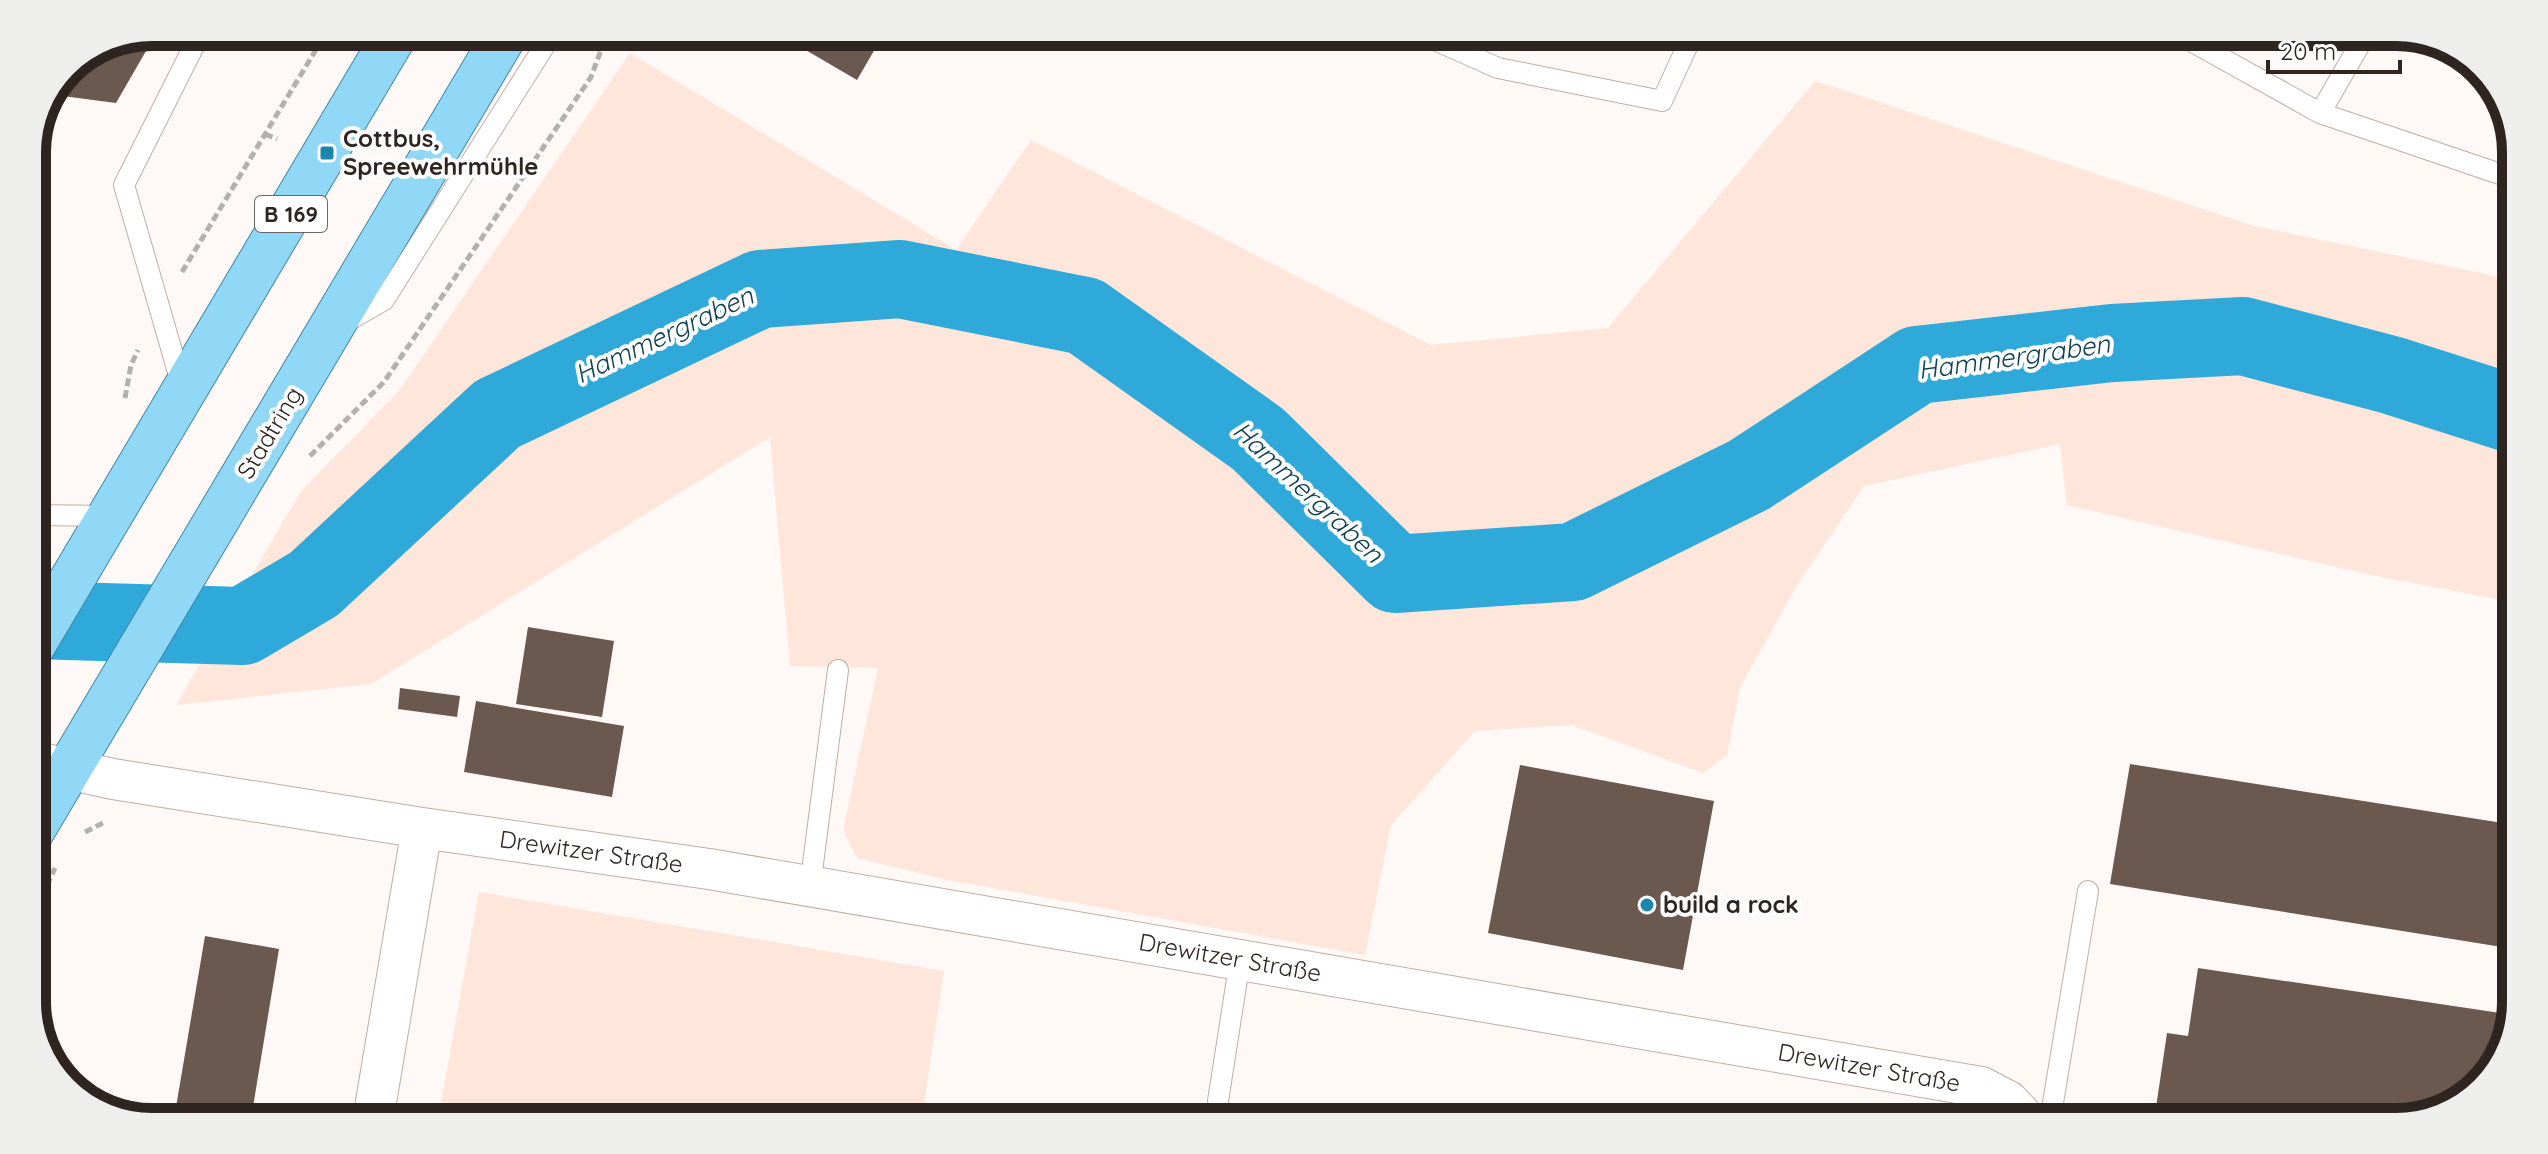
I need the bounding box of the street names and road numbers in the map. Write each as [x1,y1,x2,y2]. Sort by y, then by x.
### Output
road number: B 169 [255,196,327,232]
street label: Stadtring [230,381,308,484]
street label: Drewitzer Straße [498,823,685,879]
street label: Drewitzer Straße [1137,926,1324,988]
street label: Drewitzer Straße [1776,1036,1963,1098]

